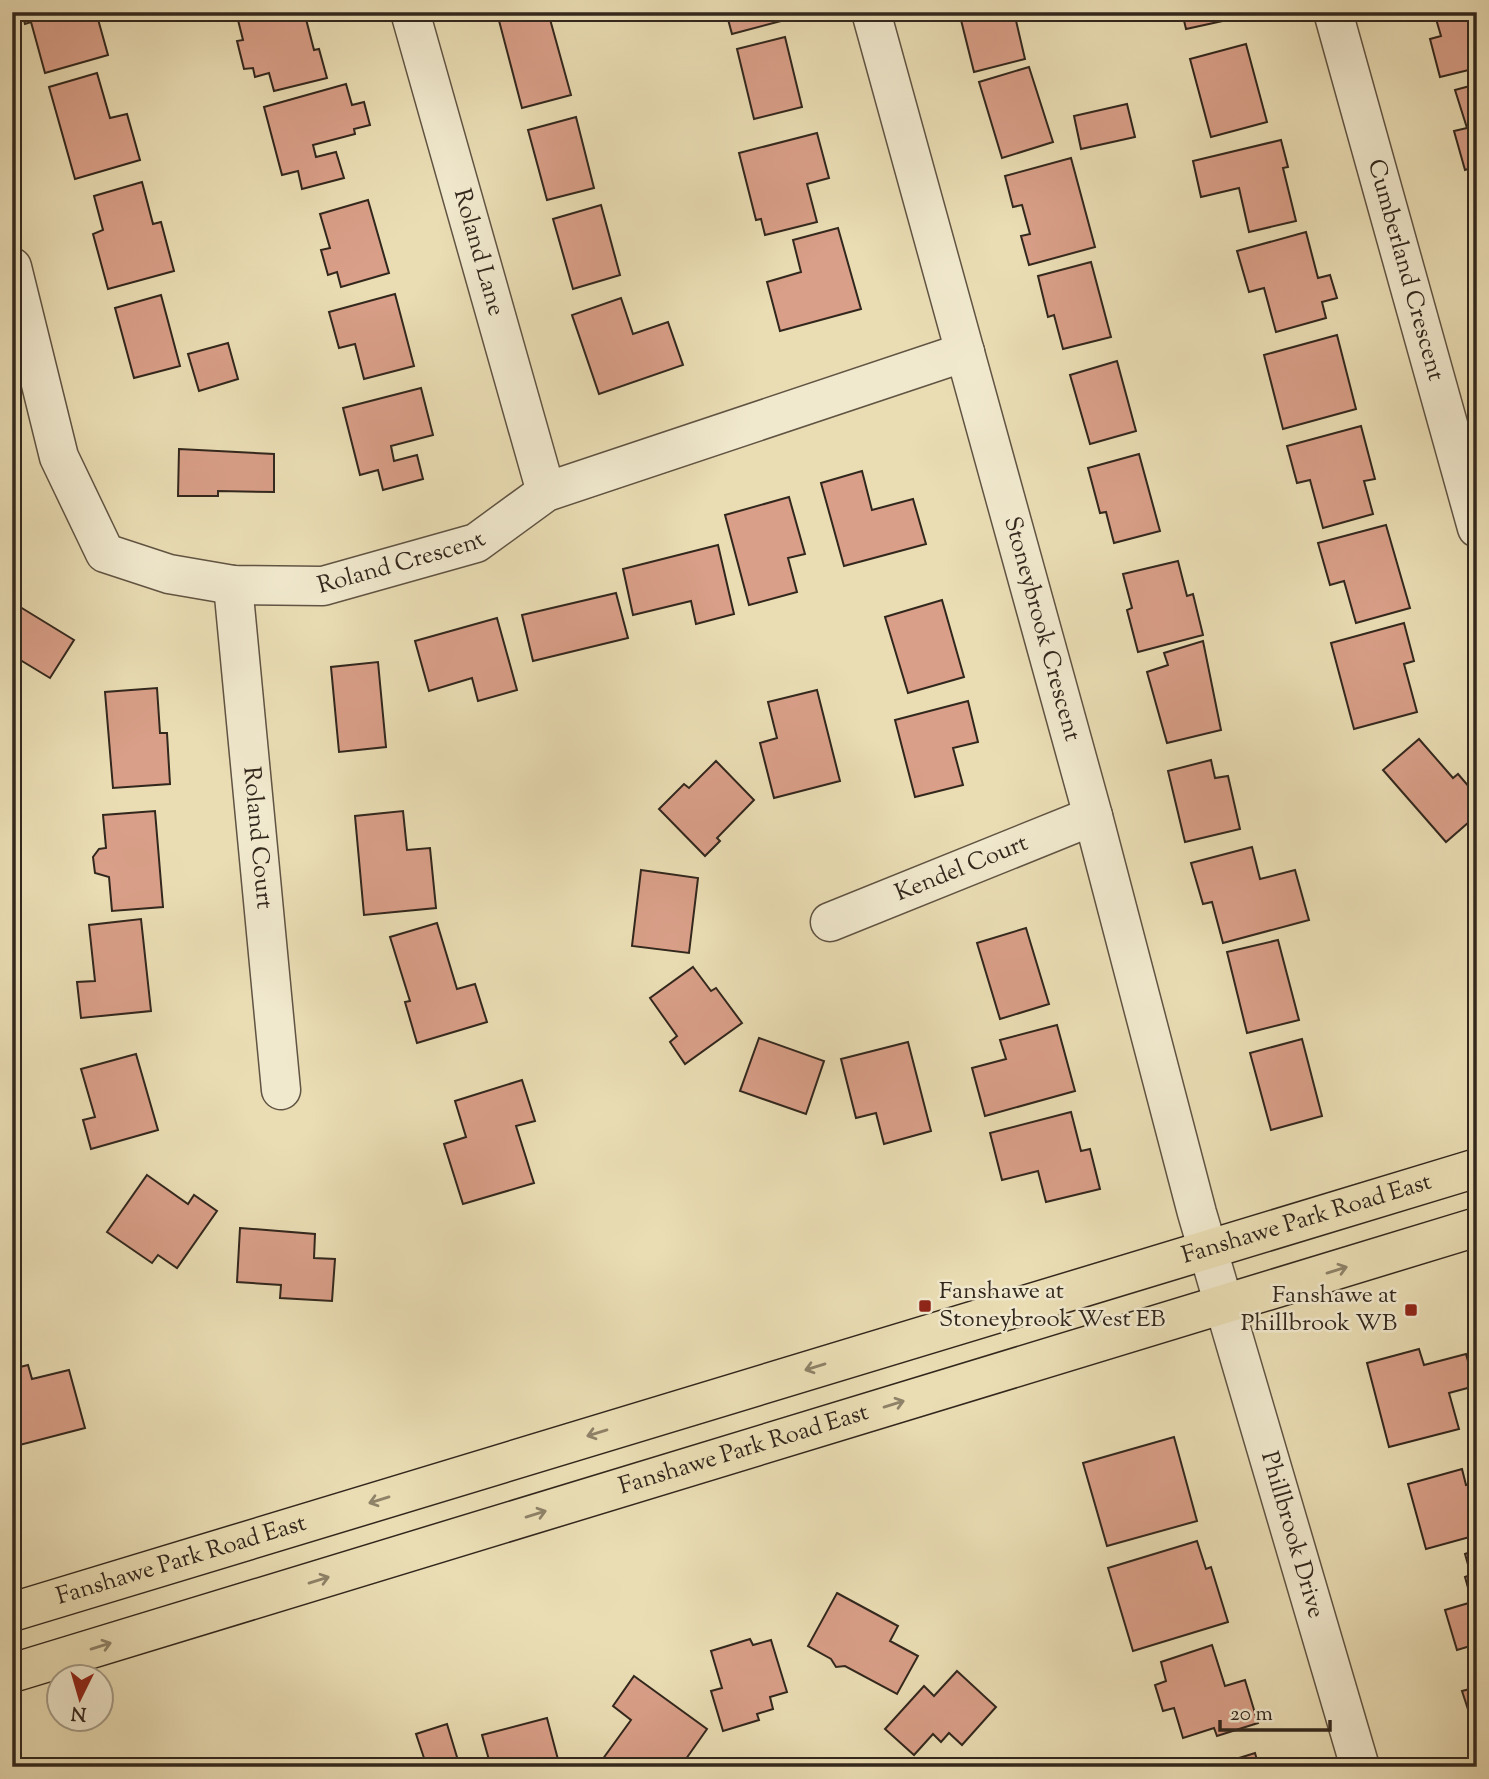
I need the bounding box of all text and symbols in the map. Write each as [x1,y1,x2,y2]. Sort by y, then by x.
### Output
street label: Cumberland Crescent [1358,155,1452,385]
street label: Roland Lane [444,185,512,320]
street label: Stoneybrook Crescent [994,513,1089,745]
street label: Roland Crescent [314,524,493,604]
street label: Roland Court [233,765,281,911]
street label: Kendel Court [890,827,1033,911]
street label: Fanshawe Park Road East [1178,1166,1436,1273]
one-way arrow [1326,1262,1348,1275]
place label: Fanshawe at Stoneybrook West EB [939,1275,1165,1337]
place label: Fanshawe at Phillbrook WB [1241,1279,1397,1341]
marker: Fanshawe at Stoneybrook West EB [917,1298,933,1314]
marker: Fanshawe at Phillbrook WB [1403,1302,1419,1318]
one-way arrow [804,1362,826,1375]
street label: Fanshawe Park Road East [615,1396,873,1504]
one-way arrow [883,1397,905,1410]
one-way arrow [586,1427,608,1440]
street label: Phillbrook Drive [1251,1447,1332,1622]
one-way arrow [369,1494,391,1507]
one-way arrow [525,1506,547,1519]
street label: Fanshawe Park Road East [52,1507,310,1615]
one-way arrow [307,1572,329,1585]
one-way arrow [90,1639,112,1652]
north arrow [46,1664,116,1734]
scale bar [1220,1688,1330,1732]
text: N [70,1698,87,1727]
text: 20 m [1230,1700,1273,1730]

